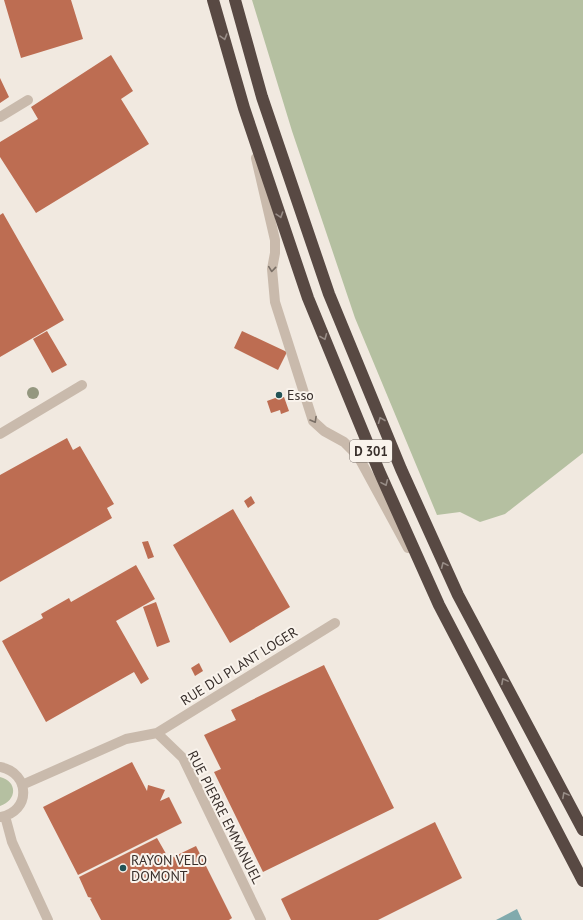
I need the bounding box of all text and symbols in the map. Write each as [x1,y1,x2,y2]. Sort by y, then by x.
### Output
one-way arrow [219,34,228,41]
one-way arrow [275,211,284,218]
one-way arrow [268,266,277,272]
one-way arrow [319,333,327,341]
place label: Esso [287,386,314,404]
marker: Esso [274,390,284,400]
one-way arrow [310,416,317,423]
one-way arrow [378,417,386,425]
road number: D 301 [350,440,392,462]
one-way arrow [380,479,388,486]
one-way arrow [441,562,449,569]
street label: RUE DU PLANT LOGER [177,623,301,709]
one-way arrow [501,678,508,685]
street label: RUE PIERRE EMMANUEL [184,747,266,887]
one-way arrow [562,792,569,800]
place label: RAYON VELO DOMONT [131,851,207,885]
marker: RAYON VELO DOMONT [118,863,128,873]

